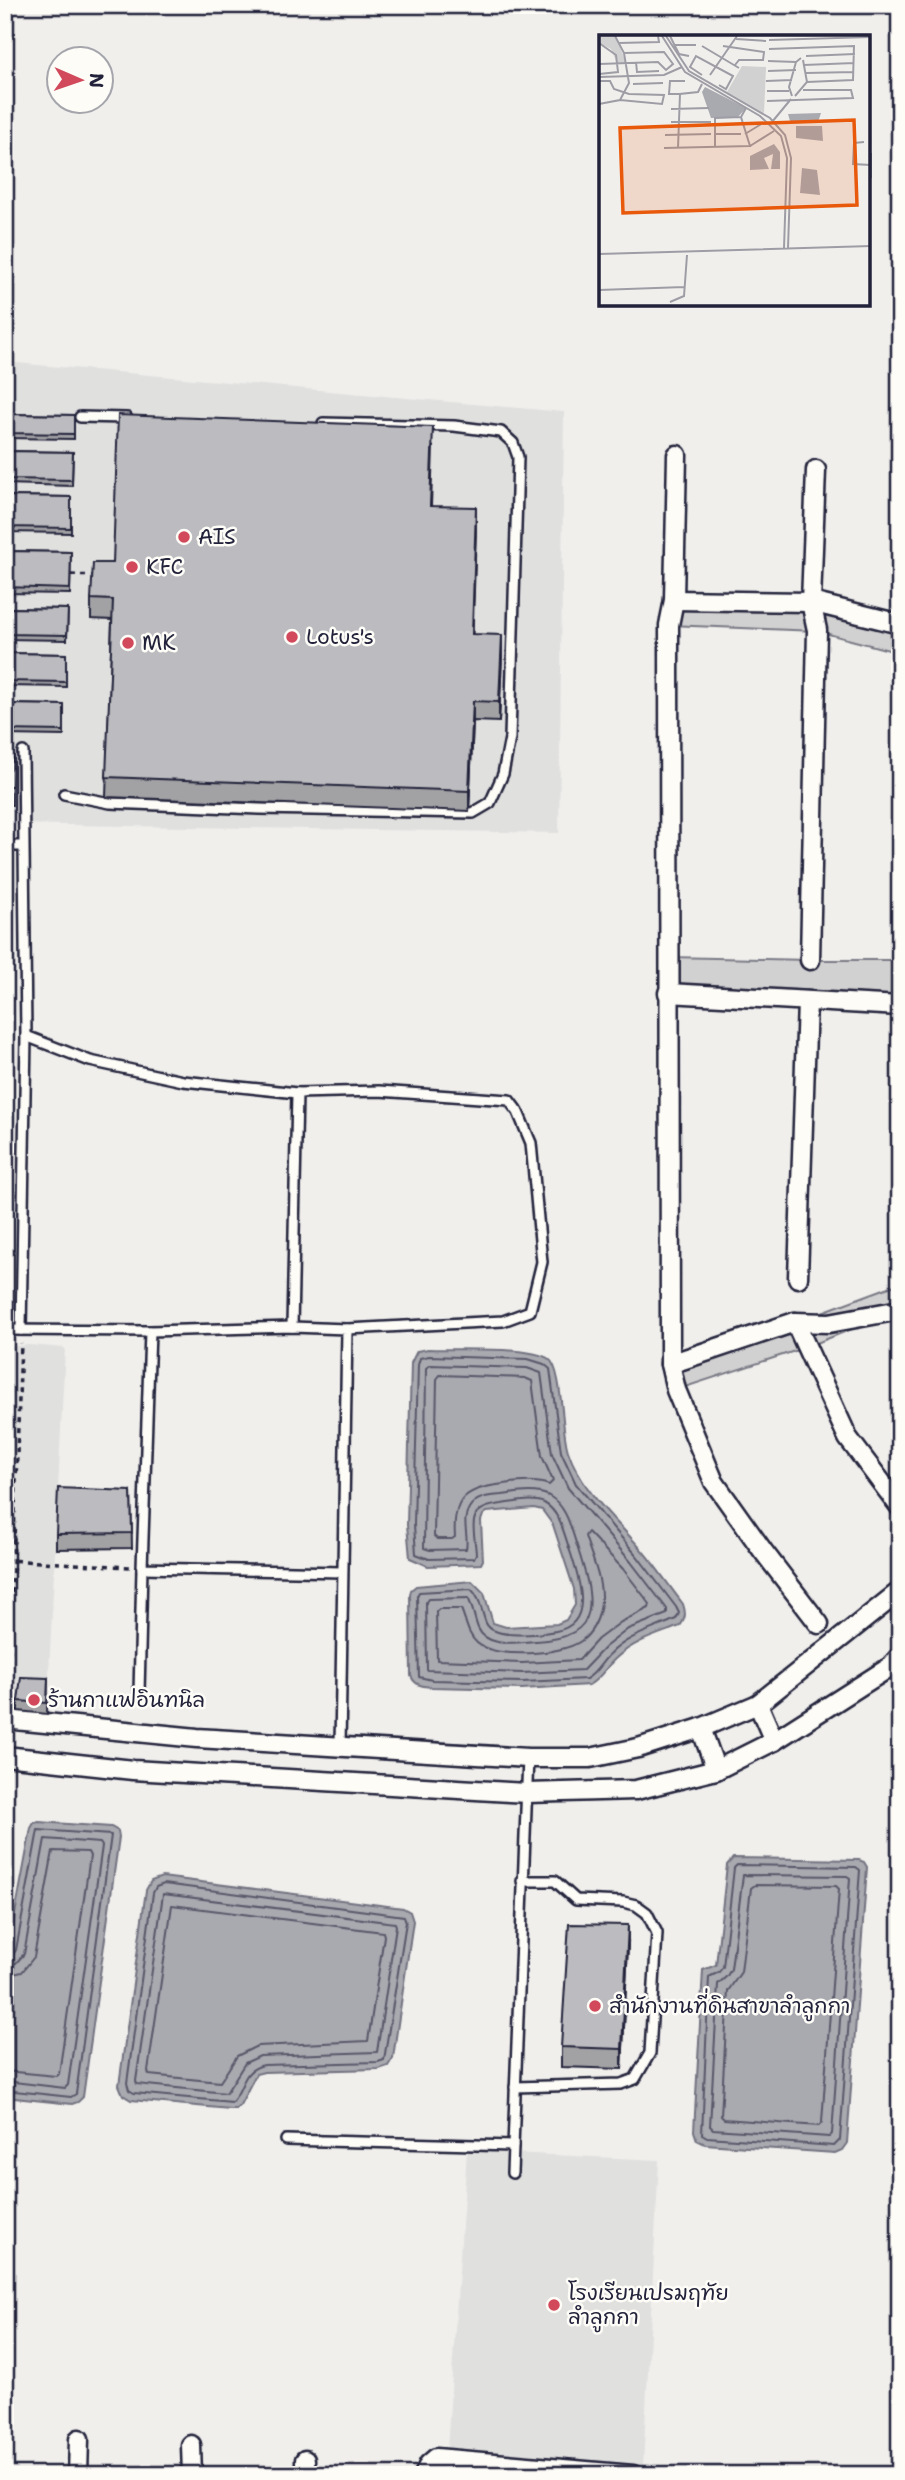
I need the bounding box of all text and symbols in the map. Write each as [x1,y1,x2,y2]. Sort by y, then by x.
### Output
inset map [599,35,870,306]
north arrow [46,46,116,116]
text: N [84,73,109,89]
place label: AIS [198,523,236,551]
marker: AIS [176,529,192,545]
place label: KFC [146,553,183,581]
marker: KFC [124,559,140,575]
place label: Lotus's [306,623,374,651]
place label: MK [142,629,176,657]
marker: Lotus's [284,629,300,645]
marker: MK [120,635,136,651]
place label: ร้านกาแฟอินทนิล [48,1686,205,1714]
marker: ร้านกาแฟอินทนิล [26,1692,42,1708]
place label: สำนักงานที่ดินสาขาลำลูกกา [609,1988,850,2022]
marker: สำนักงานที่ดินสาขาลำลูกกา [587,1998,603,2014]
place label: โรงเรียนเปรมฤทัย ลำลูกกา [568,2279,729,2333]
marker: โรงเรียนเปรมฤทัย ลำลูกกา [546,2297,562,2313]

